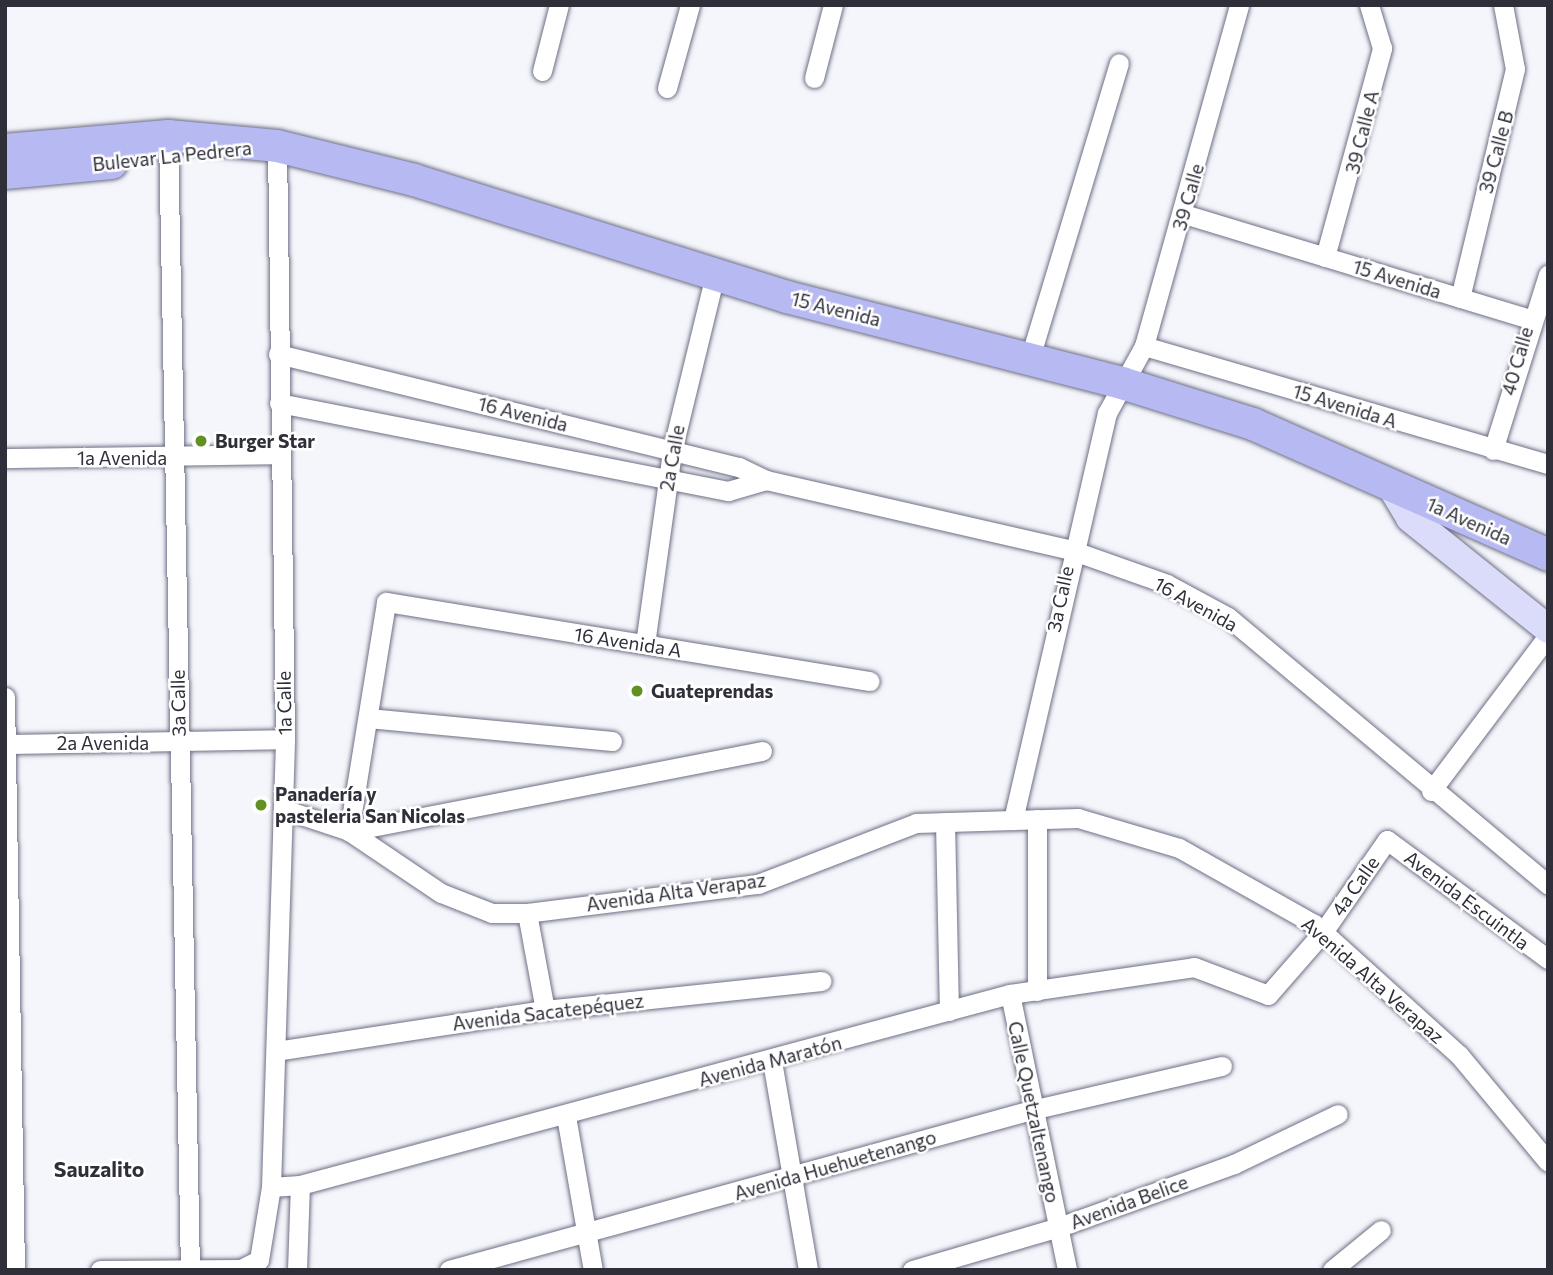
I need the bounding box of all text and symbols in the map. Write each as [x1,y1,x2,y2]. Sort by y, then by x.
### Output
street label: 39 Calle A [1341,88,1383,176]
street label: 39 Calle B [1474,108,1518,196]
street label: Bulevar La Pedrera [91,136,253,176]
street label: 39 Calle [1168,161,1208,233]
street label: 15 Avenida [1350,255,1444,303]
street label: 15 Avenida [789,287,883,331]
street label: 40 Calle [1496,324,1538,398]
street label: 15 Avenida A [1290,379,1400,433]
street label: 16 Avenida [476,392,570,436]
street label: 2a Calle [655,423,689,493]
place label: Burger Star [215,430,315,452]
marker: Burger Star [193,433,209,449]
street label: 1a Avenida [77,447,167,469]
street label: 1a Avenida [1423,492,1515,550]
street label: 3a Calle [1042,564,1078,634]
street label: 16 Avenida [1150,572,1242,636]
street label: 16 Avenida A [573,622,683,662]
street label: 3a Calle [166,669,190,737]
street label: 1a Calle [272,671,296,735]
place label: Guateprendas [651,680,773,702]
marker: Guateprendas [629,683,645,699]
street label: 2a Avenida [57,732,149,754]
place label: Panadería y pasteleria San Nicolas [275,783,465,827]
marker: Panadería y pasteleria San Nicolas [253,797,269,813]
street label: Avenida Escuintla [1400,846,1534,954]
street label: 4a Calle [1326,852,1384,920]
street label: Avenida Alta Verapaz [585,868,767,916]
street label: Avenida Alta Verapaz [1297,912,1449,1048]
street label: Avenida Sacatepéquez [451,989,645,1035]
street label: Calle Quetzaltenango [1004,1019,1064,1205]
street label: Avenida Maratón [696,1031,844,1091]
street label: Avenida Huehuetenango [731,1125,939,1205]
district label: Sauzalito [54,1156,144,1182]
street label: Avenida Belice [1067,1170,1191,1234]

